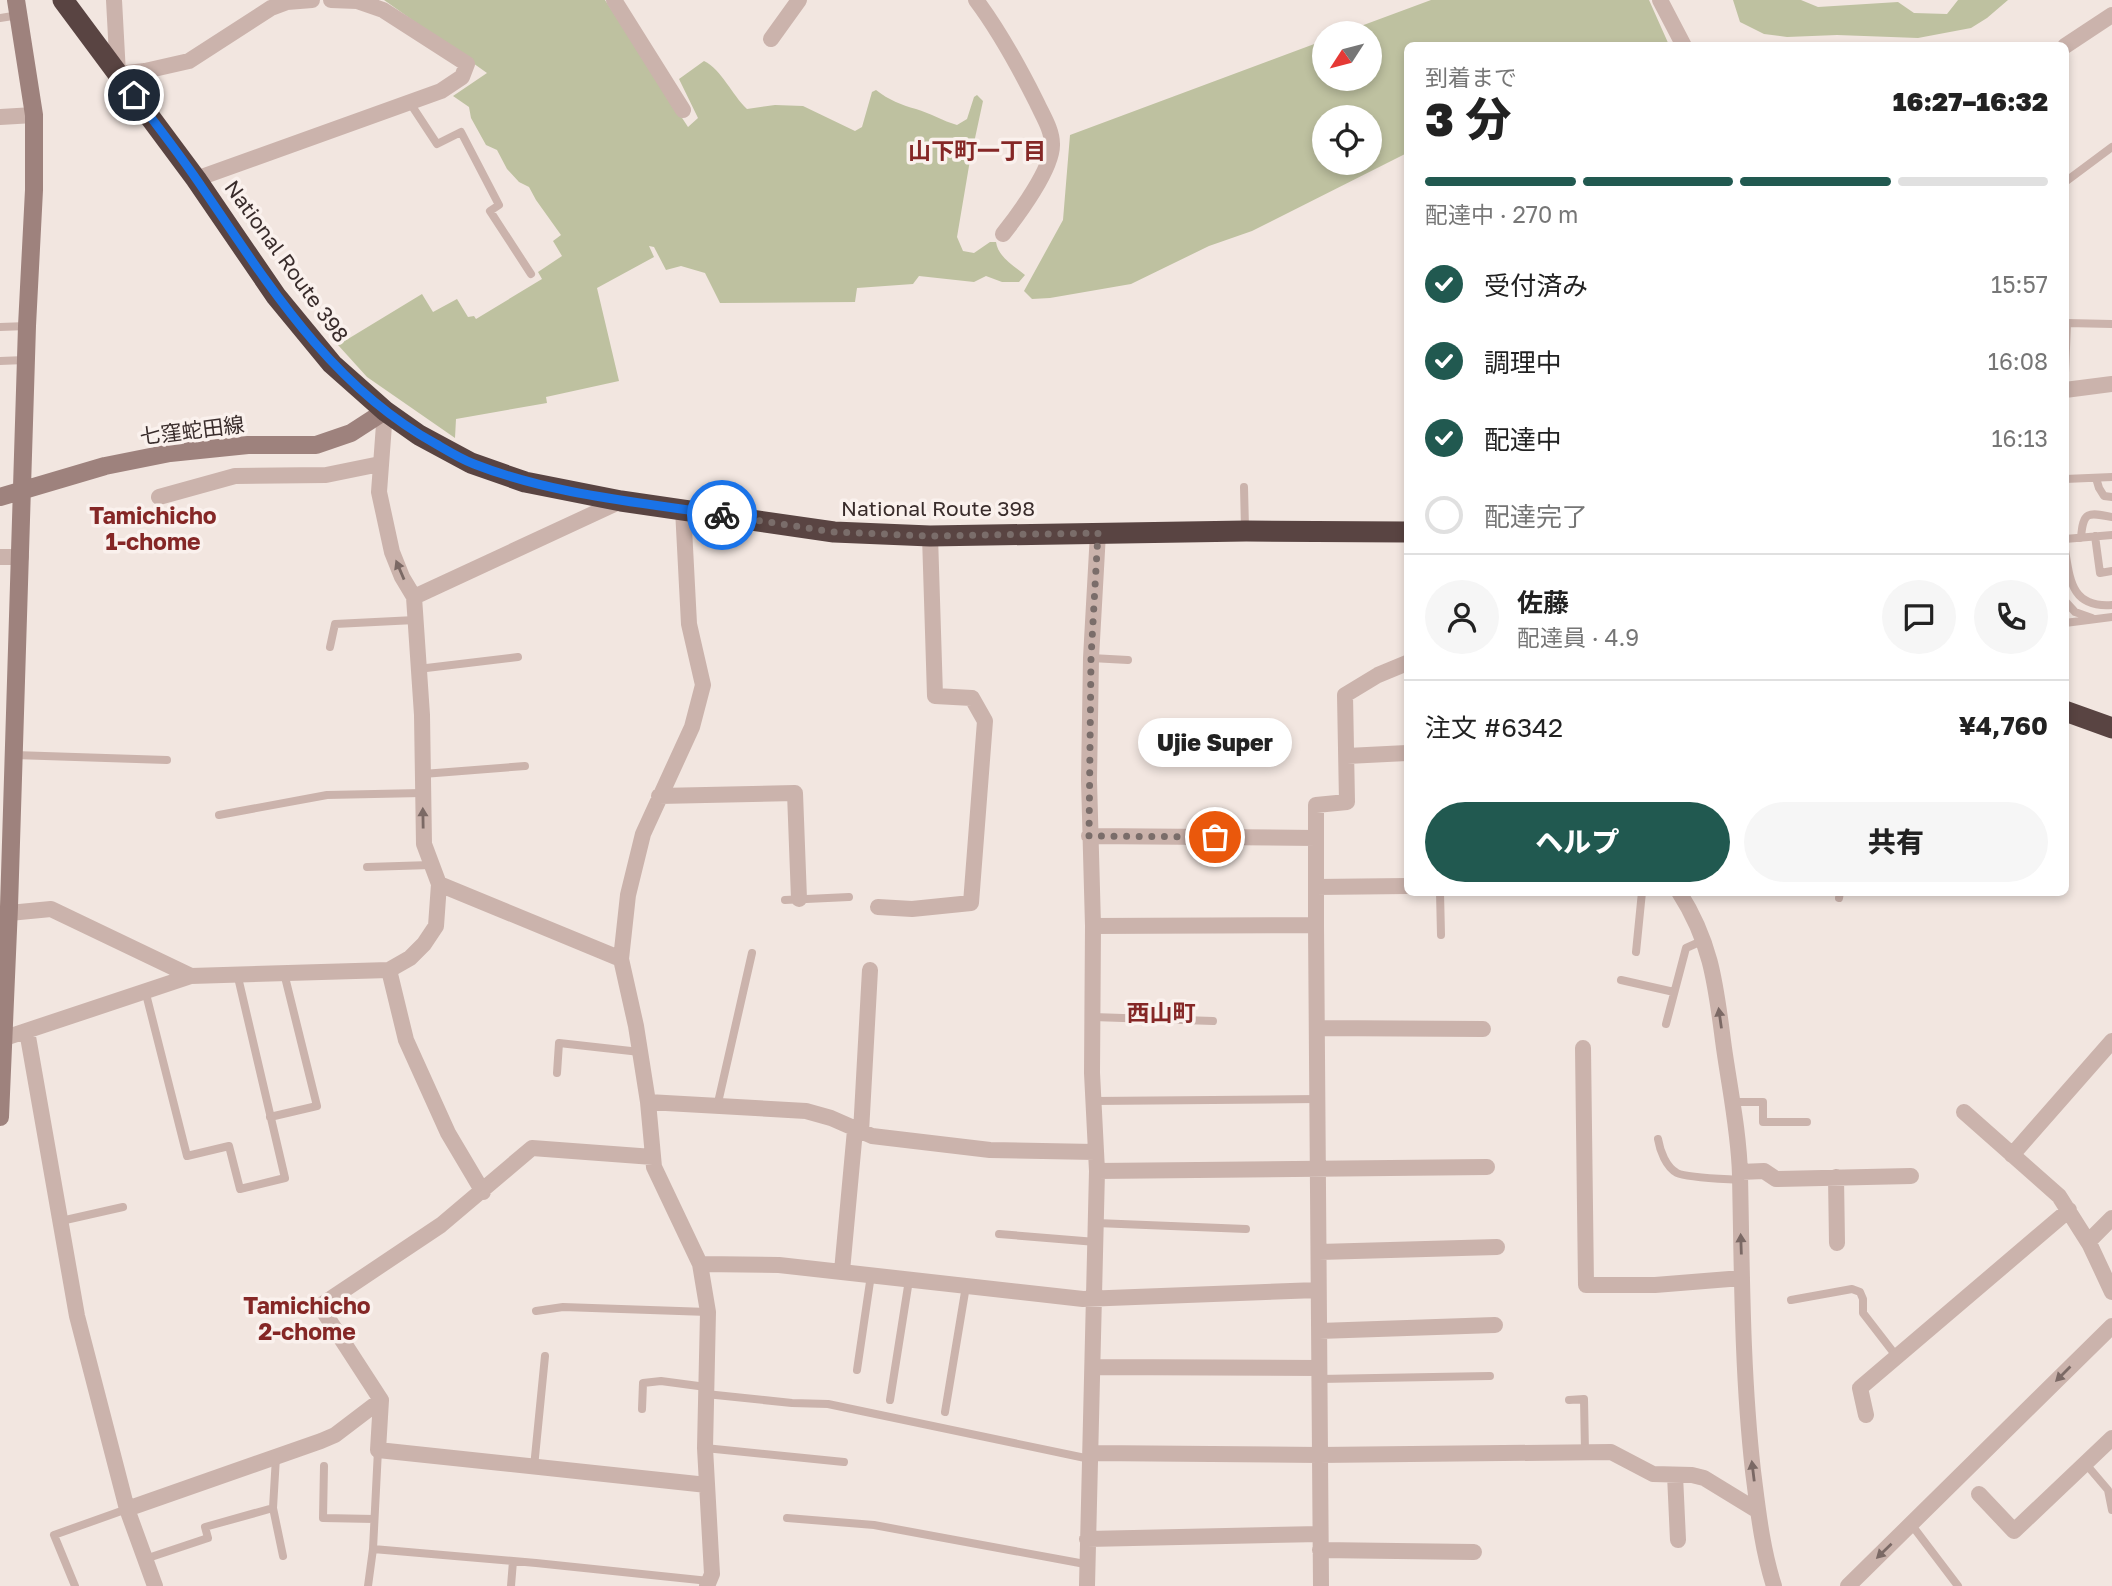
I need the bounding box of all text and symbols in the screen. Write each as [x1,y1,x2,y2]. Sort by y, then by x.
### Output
north arrow [1312,21,1382,91]
map controls [1312,21,1382,175]
text: 到着まで [1425,63,1517,91]
pin [104,65,164,125]
icon: home [115,76,153,114]
text: 16:27–16:32 [1893,86,2048,117]
text: 3 分 [1425,91,1511,146]
button: locate [1312,105,1382,175]
district label: 山下町一丁目 [908,136,1046,164]
street label: National Route 398 [219,175,355,347]
text: 配達中 · 270 m [1425,200,1578,228]
icon: check [1425,265,1463,303]
text: 受付済み [1484,270,1588,301]
text: 15:57 [1991,270,2048,298]
icon: check [1425,342,1463,380]
text: 調理中 [1484,347,1562,378]
text: 16:08 [1988,347,2048,375]
street label: 七窪蛇田線 [138,411,246,449]
icon: check [1425,419,1463,457]
text: 配達中 [1484,424,1562,455]
text: 16:13 [1991,424,2048,452]
courier [687,480,757,550]
street label: National Route 398 [841,495,1035,521]
icon: bike [703,496,741,534]
district label: Tamichicho 1-chome [89,501,217,555]
text: 配達完了 [1484,501,1588,532]
one-way arrow [394,559,405,580]
button: person [1425,580,1499,654]
button: chat [1882,580,1956,654]
button: phone [1974,580,2048,654]
text: 佐藤 [1517,587,1569,618]
text: 配達員 · 4.9 [1517,623,1639,651]
text: ¥4,760 [1959,710,2048,741]
text: 注文 #6342 [1425,712,1563,743]
callout: Ujie Super [1138,718,1292,767]
text: Ujie Super [1157,728,1273,756]
button: ヘルプ [1425,802,1730,882]
button: 共有 [1744,802,2048,882]
one-way arrow [417,807,429,829]
pin [1185,807,1245,867]
icon: bag [1196,818,1234,856]
district label: 西山町 [1127,998,1196,1026]
one-way arrow [1714,1007,1725,1029]
one-way arrow [1735,1233,1746,1255]
district label: Tamichicho 2-chome [243,1291,371,1345]
one-way arrow [2055,1366,2072,1383]
one-way arrow [1747,1460,1758,1482]
one-way arrow [1876,1543,1893,1559]

